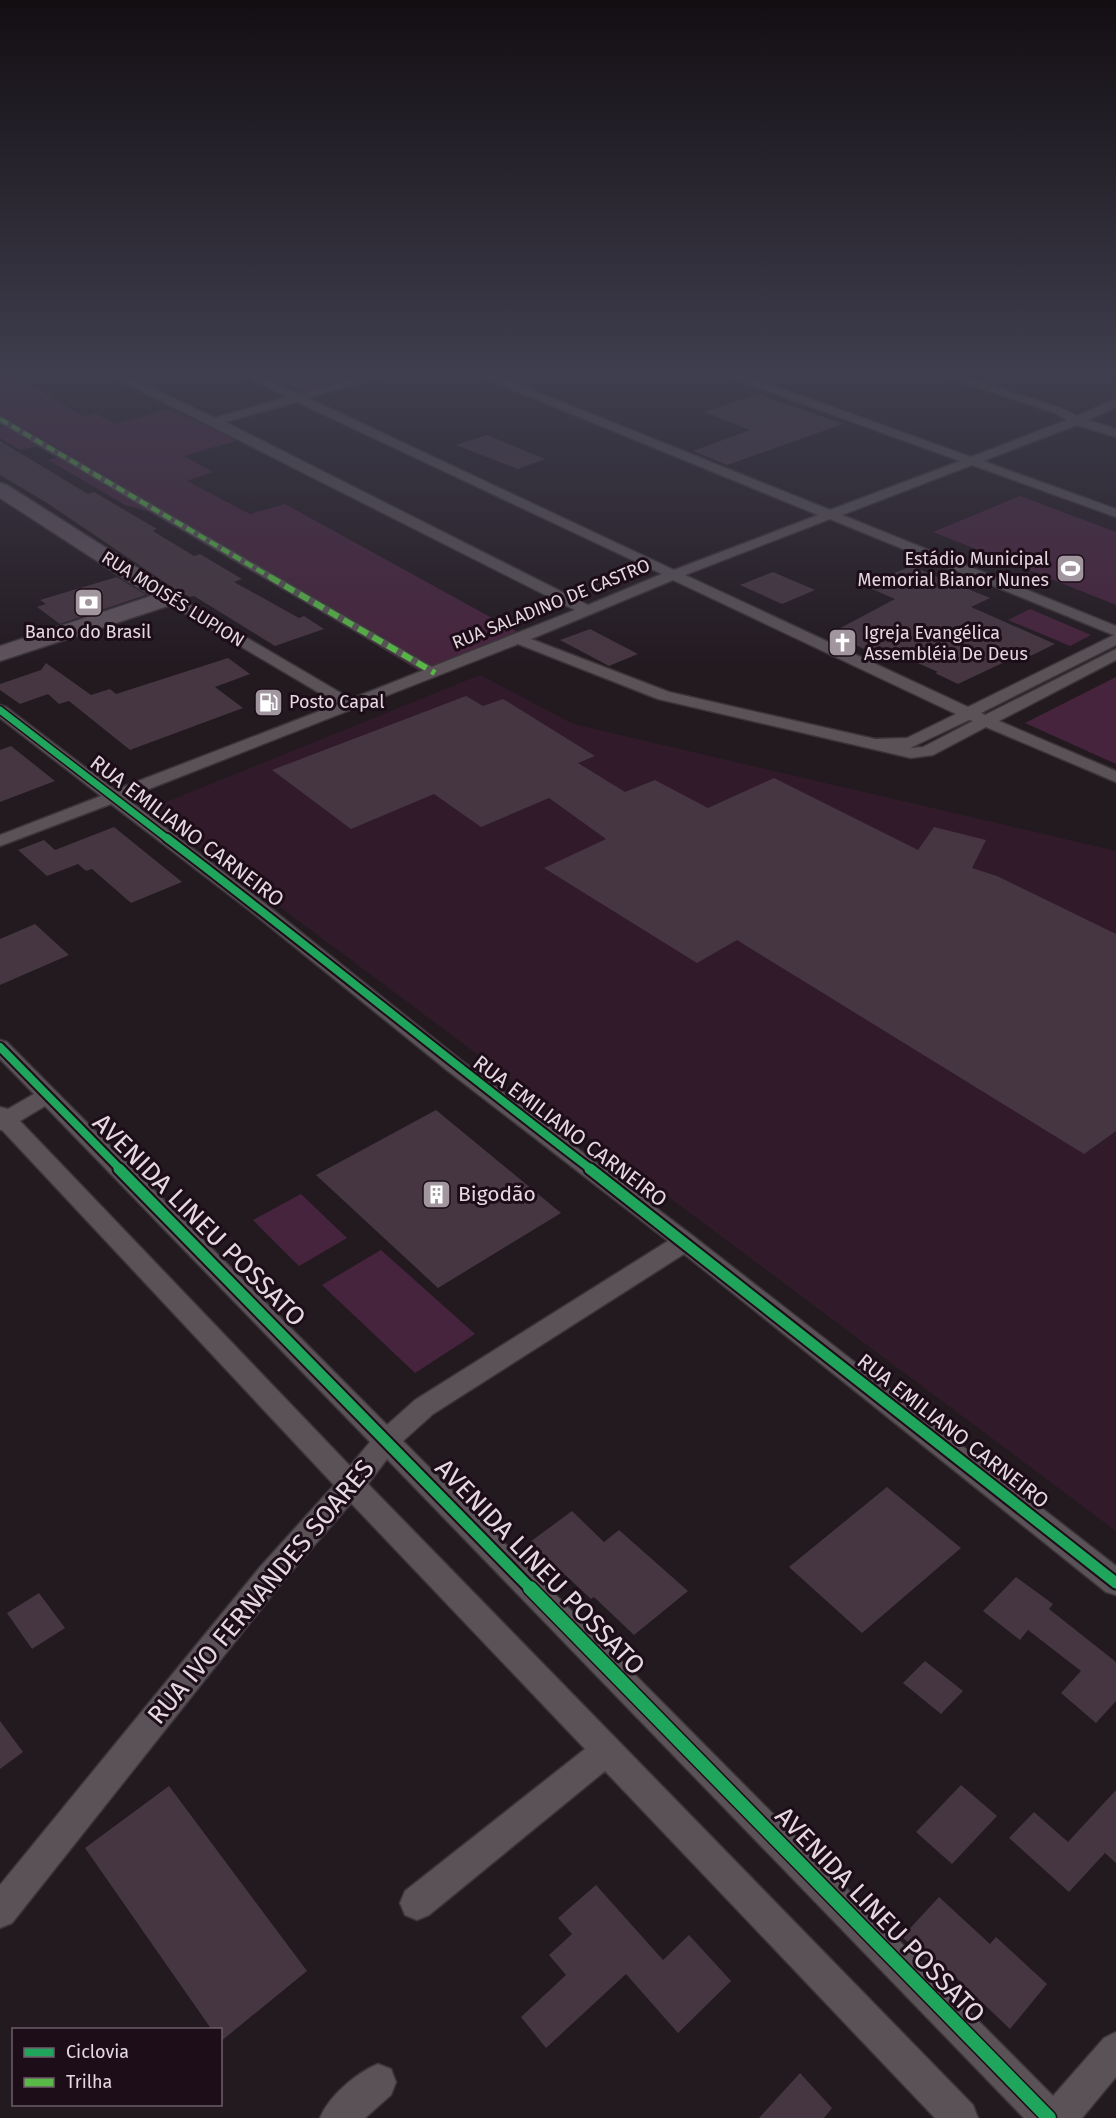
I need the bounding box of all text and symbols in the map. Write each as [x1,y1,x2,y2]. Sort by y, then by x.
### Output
street label: RUA MOISÉS LUPION [98,545,249,652]
place label: Estádio Municipal Memorial Bianor Nunes [857,548,1049,591]
sports icon: Estádio Municipal Memorial Bianor Nunes [1054,553,1086,585]
street label: RUA SALADINO DE CASTRO [449,554,653,654]
bank icon: Banco do Brasil [72,587,104,619]
place label: Banco do Brasil [25,621,151,643]
place label: Igreja Evangélica Assembléia De Deus [864,622,1028,665]
church icon: Igreja Evangélica Assembléia De Deus [827,627,859,659]
fuel station icon: Posto Capal [252,686,284,718]
place label: Posto Capal [289,691,384,713]
street label: RUA EMILIANO CARNEIRO [85,750,289,912]
street label: RUA EMILIANO CARNEIRO [468,1050,672,1212]
street label: AVENIDA LINEU POSSATO [86,1107,312,1333]
building icon: Bigodão [421,1178,453,1210]
place label: Bigodão [458,1181,536,1207]
street label: RUA EMILIANO CARNEIRO [852,1348,1054,1514]
street label: RUA IVO FERNANDES SOARES [141,1453,381,1731]
street label: AVENIDA LINEU POSSATO [429,1453,651,1681]
street label: AVENIDA LINEU POSSATO [769,1801,991,2029]
legend [12,2028,222,2106]
text: Ciclovia [66,2041,129,2063]
text: Trilha [66,2071,112,2093]

